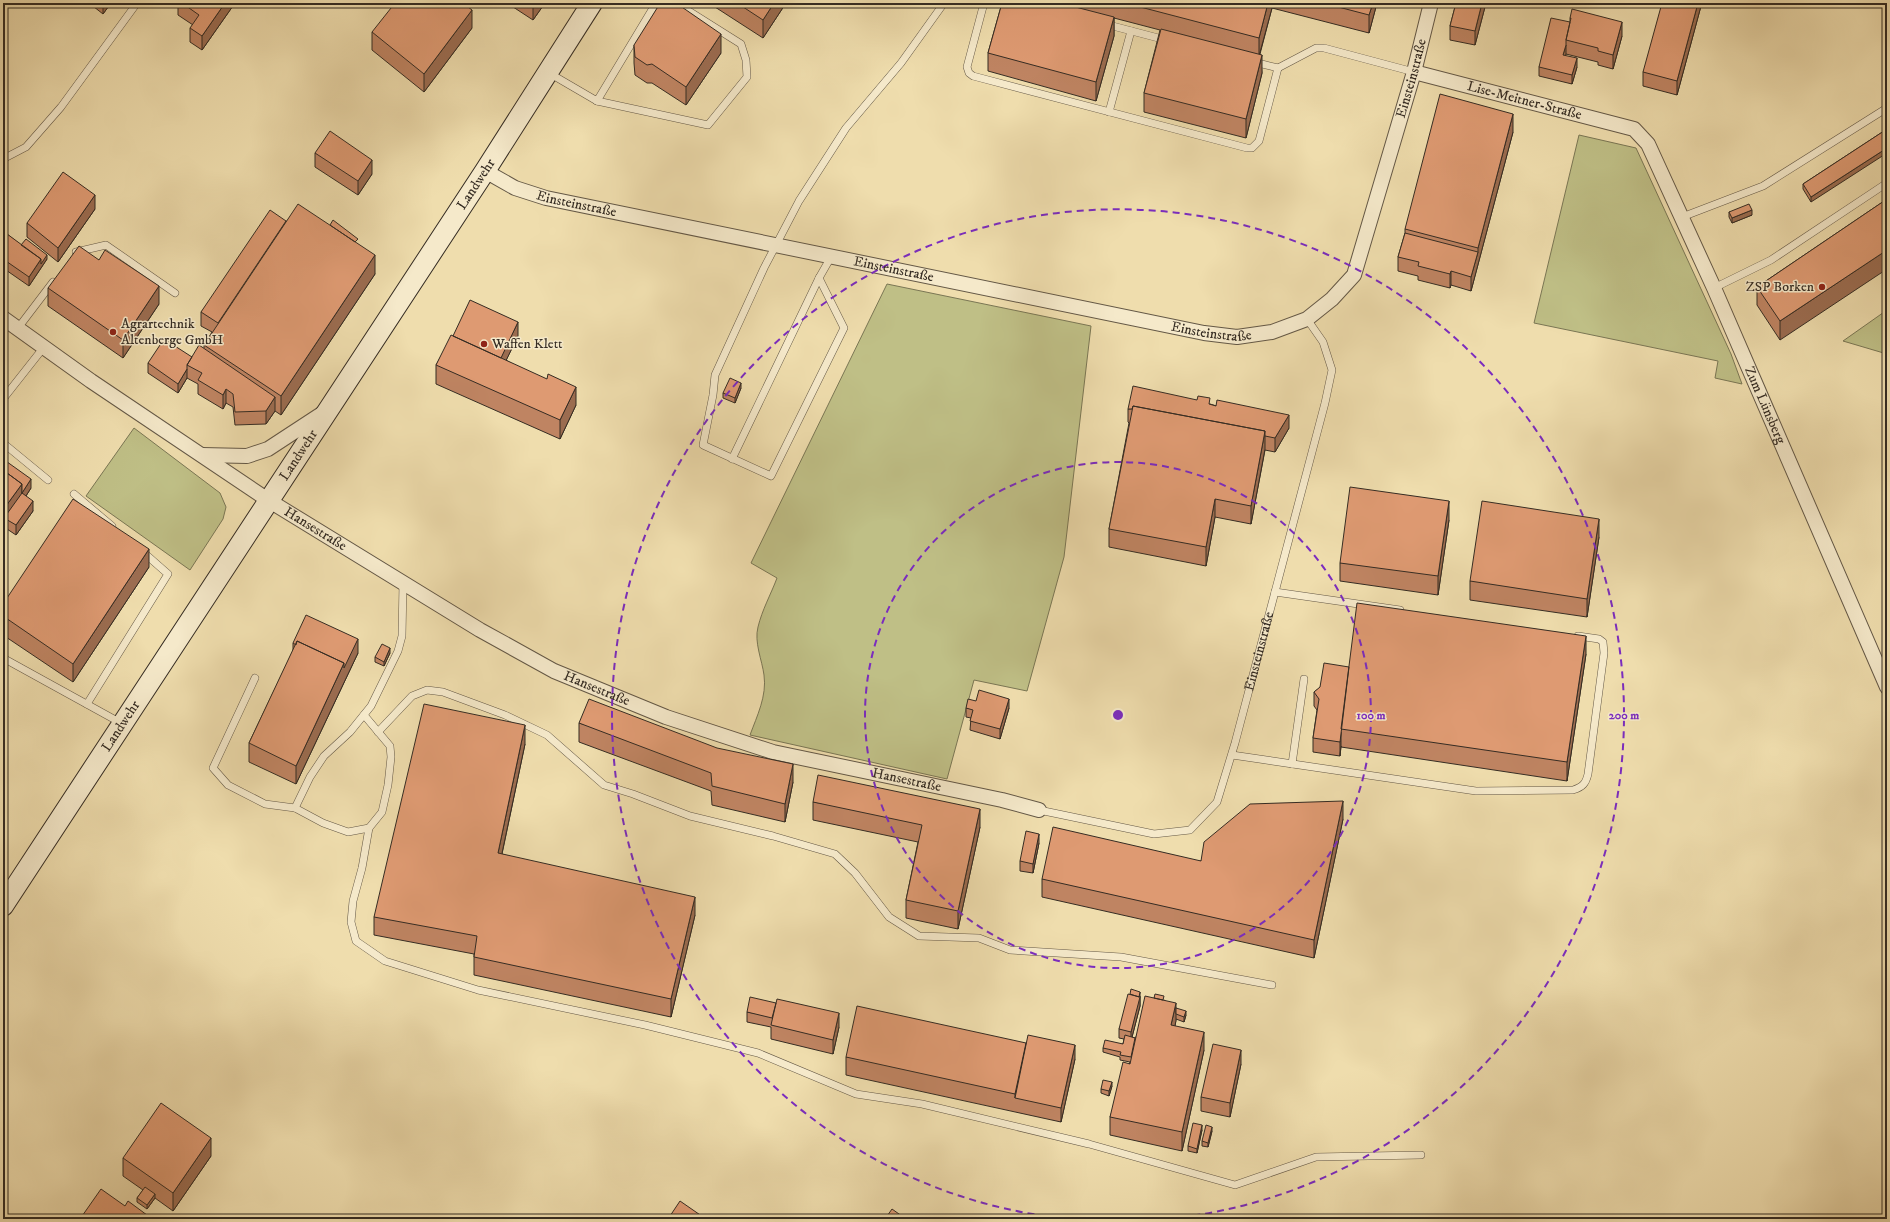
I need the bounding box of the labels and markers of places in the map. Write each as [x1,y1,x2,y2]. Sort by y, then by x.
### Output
place label: ZSP Borken [1746,278,1815,296]
marker: ZSP Borken [1817,282,1827,292]
place label: Agrartechnik Altenberge GmbH [121,315,223,349]
marker: Agrartechnik Altenberge GmbH [108,327,118,337]
place label: Waffen Klett [491,335,563,353]
marker: Waffen Klett [479,339,489,349]
centre of rings [1111,708,1125,722]

